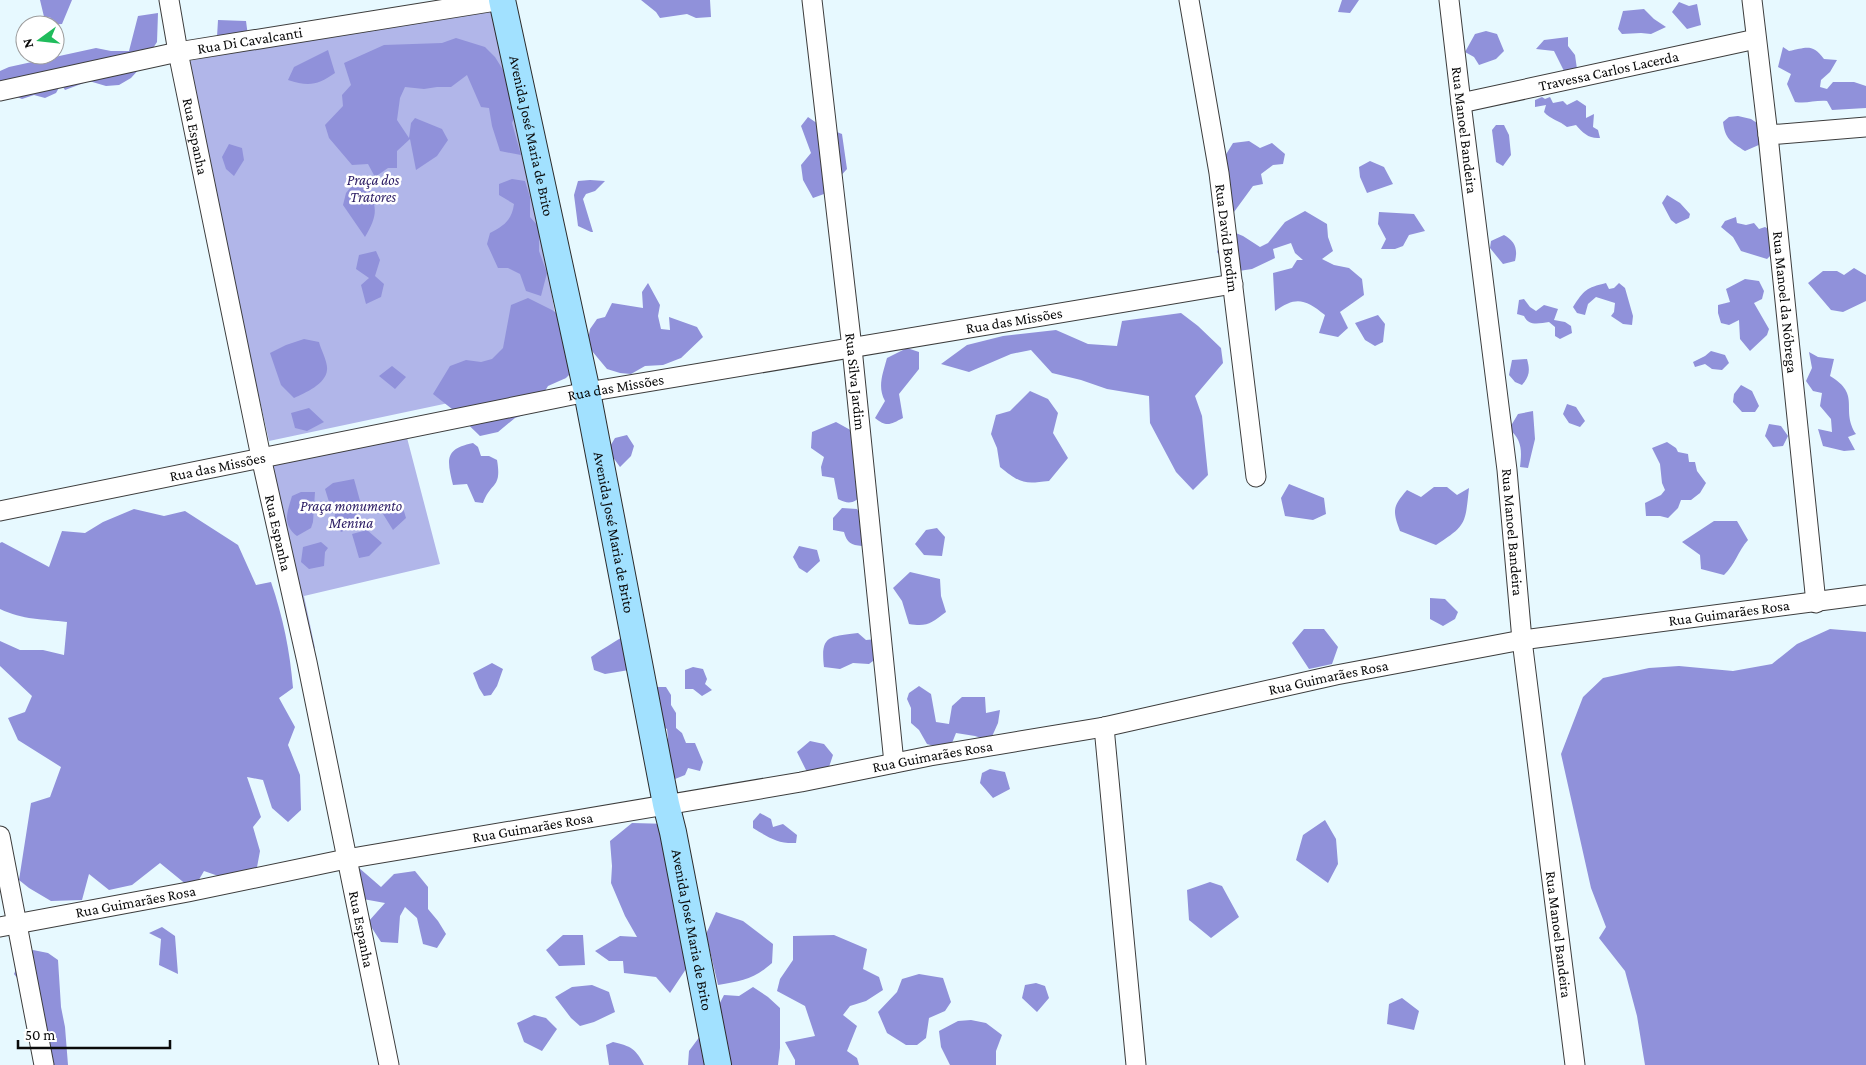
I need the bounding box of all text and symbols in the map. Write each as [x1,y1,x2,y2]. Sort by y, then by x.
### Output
north arrow [15,15,65,65]
street label: Rua Di Cavalcanti [196,24,304,57]
text: N [18,36,36,50]
street label: Travessa Carlos Lacerda [1537,48,1680,94]
street label: Avenida José Maria de Brito [506,54,557,218]
street label: Rua Manoel Bandeira [1449,66,1480,195]
street label: Rua Espanha [180,97,211,176]
park label: Praça dos Tratores [347,172,400,205]
street label: Rua David Bordim [1212,183,1241,293]
street label: Rua Manoel da Nóbrega [1770,230,1800,374]
street label: Rua das Missões [965,305,1064,337]
street label: Rua Silva Jardim [842,332,868,431]
street label: Rua das Missões [566,371,665,404]
street label: Rua das Missões [168,449,267,484]
street label: Avenida José Maria de Brito [591,450,637,614]
street label: Rua Manoel Bandeira [1499,468,1526,597]
street label: Rua Espanha [262,493,294,573]
park label: Praça monumento Menina [300,498,402,531]
street label: Rua Guimarães Rosa [1668,597,1791,629]
street label: Rua Guimarães Rosa [1267,657,1390,698]
street label: Rua Guimarães Rosa [871,738,994,775]
street label: Rua Guimarães Rosa [471,809,594,845]
street label: Avenida José Maria de Brito [668,848,715,1012]
street label: Rua Manoel Bandeira [1543,870,1575,999]
street label: Rua Guimarães Rosa [74,883,197,921]
street label: Rua Espanha [346,890,377,969]
scale bar [18,1018,170,1050]
text: 50 m [25,1027,55,1043]

